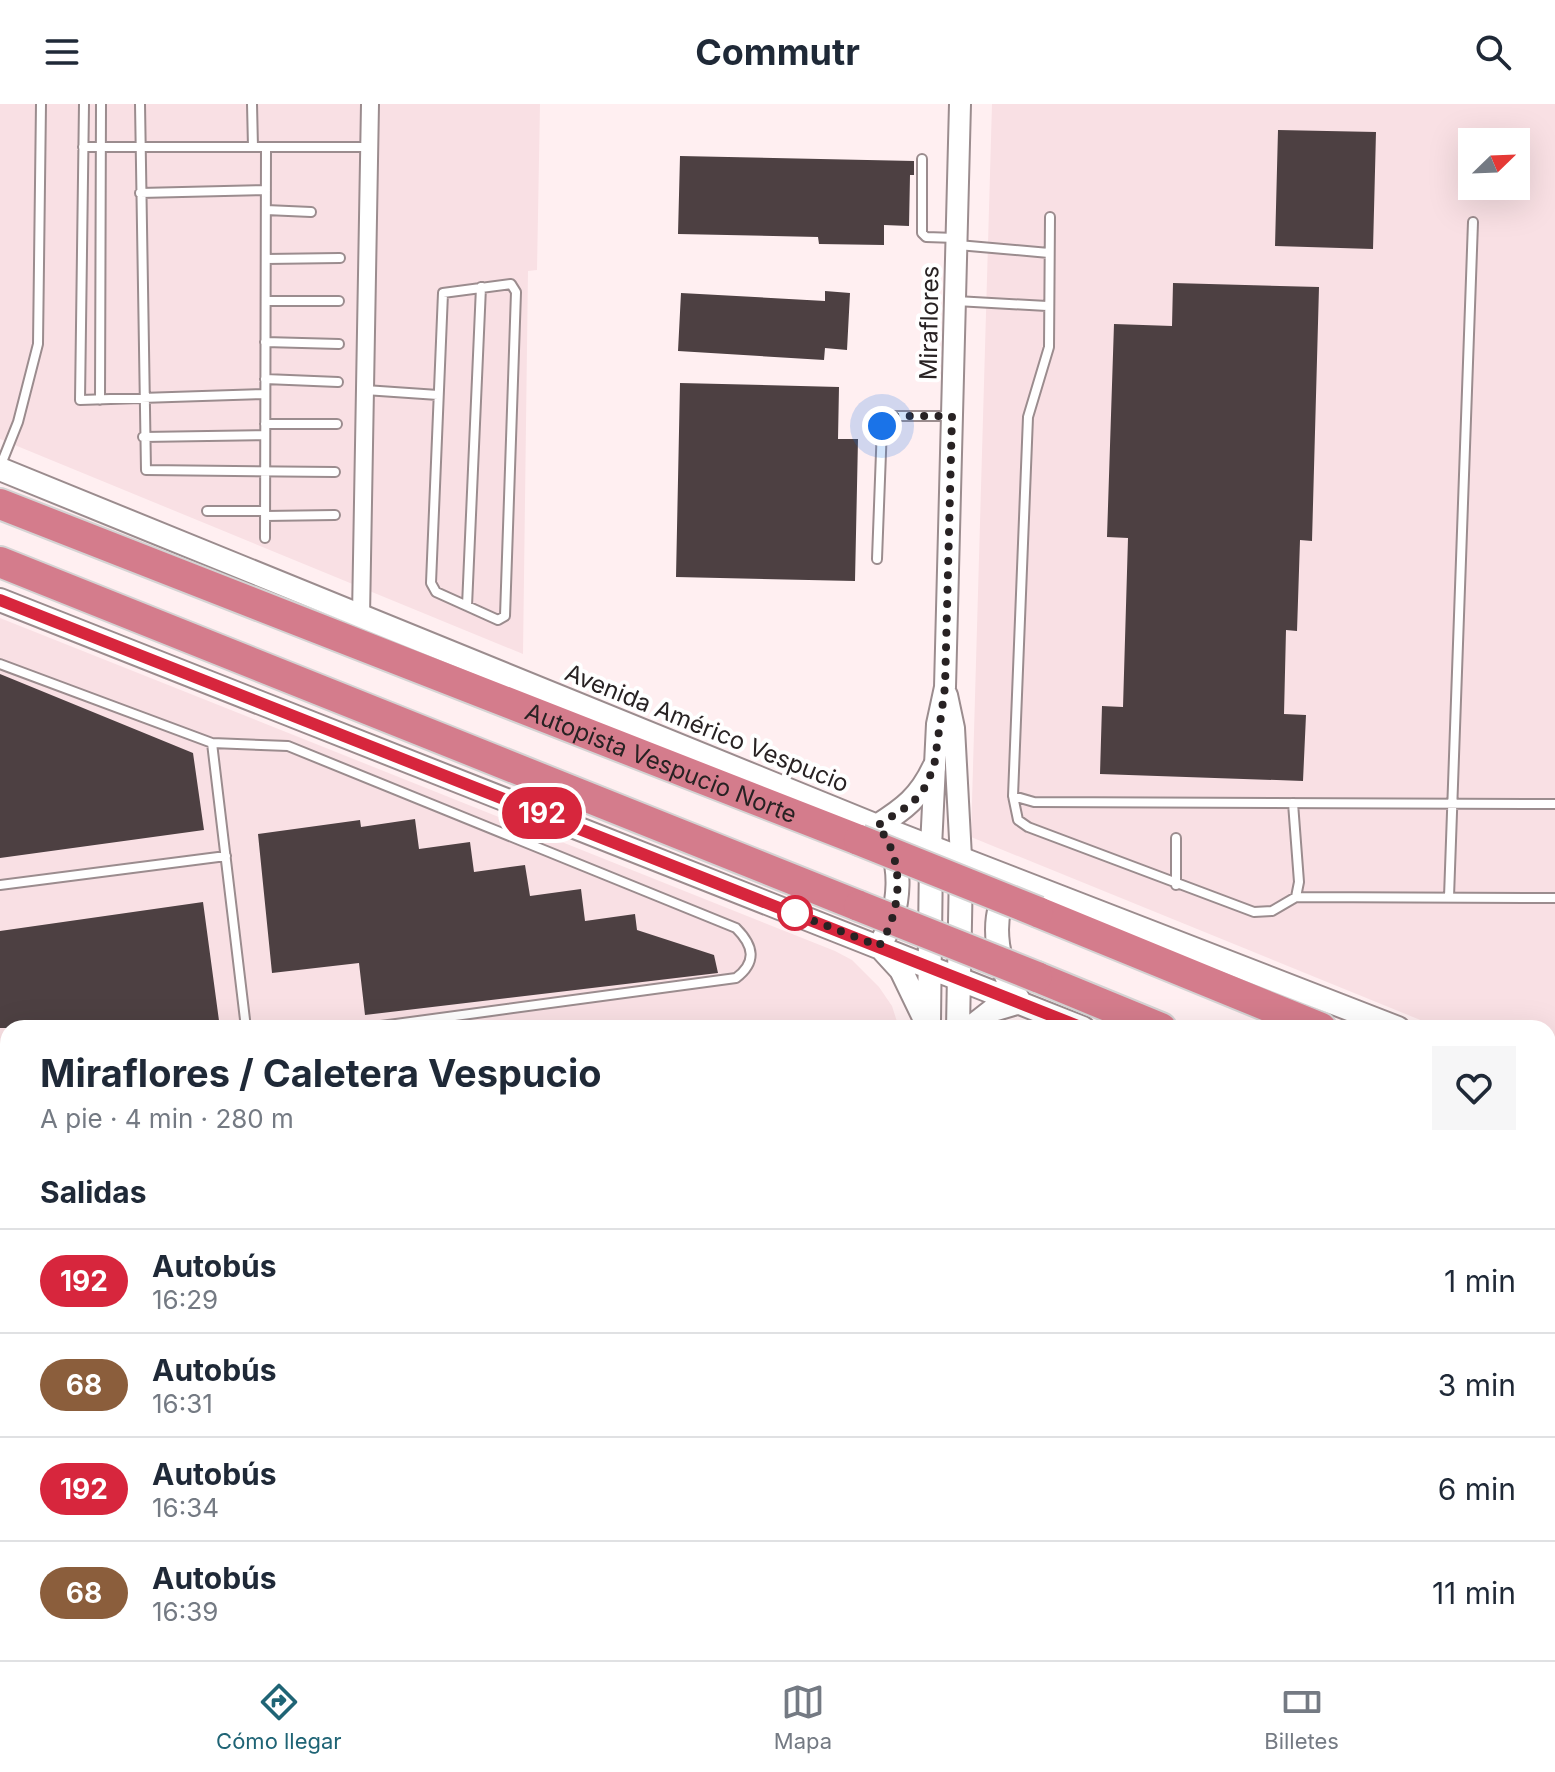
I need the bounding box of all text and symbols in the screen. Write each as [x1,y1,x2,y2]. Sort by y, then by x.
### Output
icon: menu [40,30,84,74]
text: Commutr [695,30,860,74]
icon: search [1471,30,1515,74]
north arrow [1458,128,1530,200]
map controls [1458,128,1530,200]
street label: Miraflores [914,266,944,380]
your location [862,406,902,446]
street label: Avenida Américo Vespucio [561,658,853,798]
street label: Autopista Vespucio Norte [521,696,801,829]
line badge: 192 [496,787,588,839]
text: 192 [518,796,566,830]
unlabelled marker [778,896,812,930]
button: heart [1432,1046,1516,1130]
text: Miraflores / Caletera Vespucio [40,1050,602,1096]
text: A pie · 4 min · 280 m [40,1103,294,1134]
text: Salidas [40,1174,146,1210]
text: Autobús [152,1248,277,1284]
text: 1 min [1444,1263,1516,1299]
text: 192 [60,1264,108,1298]
text: 16:29 [152,1284,218,1315]
text: Autobús [152,1352,277,1388]
text: 3 min [1438,1367,1516,1403]
text: 68 [66,1368,102,1402]
text: 16:31 [152,1388,213,1419]
text: Autobús [152,1456,277,1492]
text: 6 min [1438,1471,1516,1507]
text: 192 [60,1472,108,1506]
text: 16:34 [152,1492,219,1523]
text: Autobús [152,1560,277,1596]
text: 11 min [1432,1575,1516,1611]
text: 68 [66,1576,102,1610]
text: 16:39 [152,1596,218,1627]
tab: Cómo llegar [216,1680,342,1754]
tab: Mapa [774,1680,832,1754]
tab: Billetes [1264,1680,1339,1754]

